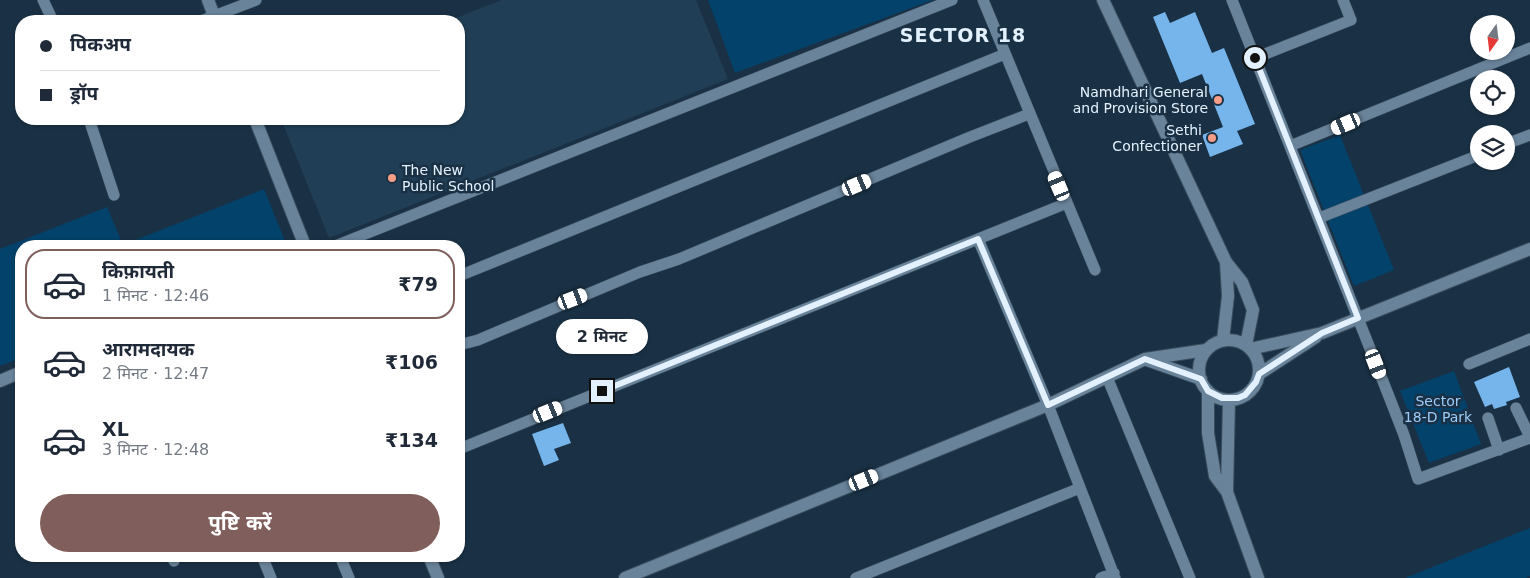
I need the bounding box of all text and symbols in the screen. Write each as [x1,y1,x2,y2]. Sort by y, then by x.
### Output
north arrow [1470,15,1515,60]
map controls [1470,15,1515,170]
district label: SECTOR 18 [900,24,1026,46]
text: पिकअप [70,33,131,55]
route start [1244,47,1266,69]
button: locate [1470,70,1515,115]
text: ड्रॉप [70,82,98,104]
place label: Namdhari General and Provision Store [1073,84,1208,116]
marker: Namdhari General and Provision Store [1212,94,1224,106]
car [1329,111,1362,137]
place label: Sethi Confectioner [1112,122,1202,154]
button: layers [1470,125,1515,170]
marker: Sethi Confectioner [1206,132,1218,144]
place label: The New Public School [401,162,494,194]
car [1046,169,1071,203]
marker: The New Public School [386,172,398,184]
car [840,172,873,198]
text: किफ़ायती [102,260,174,282]
icon: car [42,262,87,307]
text: ₹79 [398,273,438,295]
text: 1 मिनट · 12:46 [102,286,209,305]
car [556,287,589,311]
callout: 2 मिनट [556,318,648,354]
text: 2 मिनट [577,327,627,346]
text: आरामदायक [102,338,194,360]
icon: car [42,340,87,385]
car [1363,347,1388,381]
text: ₹106 [385,351,438,373]
text: 2 मिनट · 12:47 [102,364,209,383]
route end [591,380,613,402]
park label: Sector 18-D Park [1404,393,1473,425]
car [531,399,564,425]
icon: car [42,418,87,463]
text: XL [102,418,129,440]
text: ₹134 [385,429,438,451]
text: 3 मिनट · 12:48 [102,440,209,459]
car [847,467,880,493]
button: पुष्टि करें [40,494,440,552]

